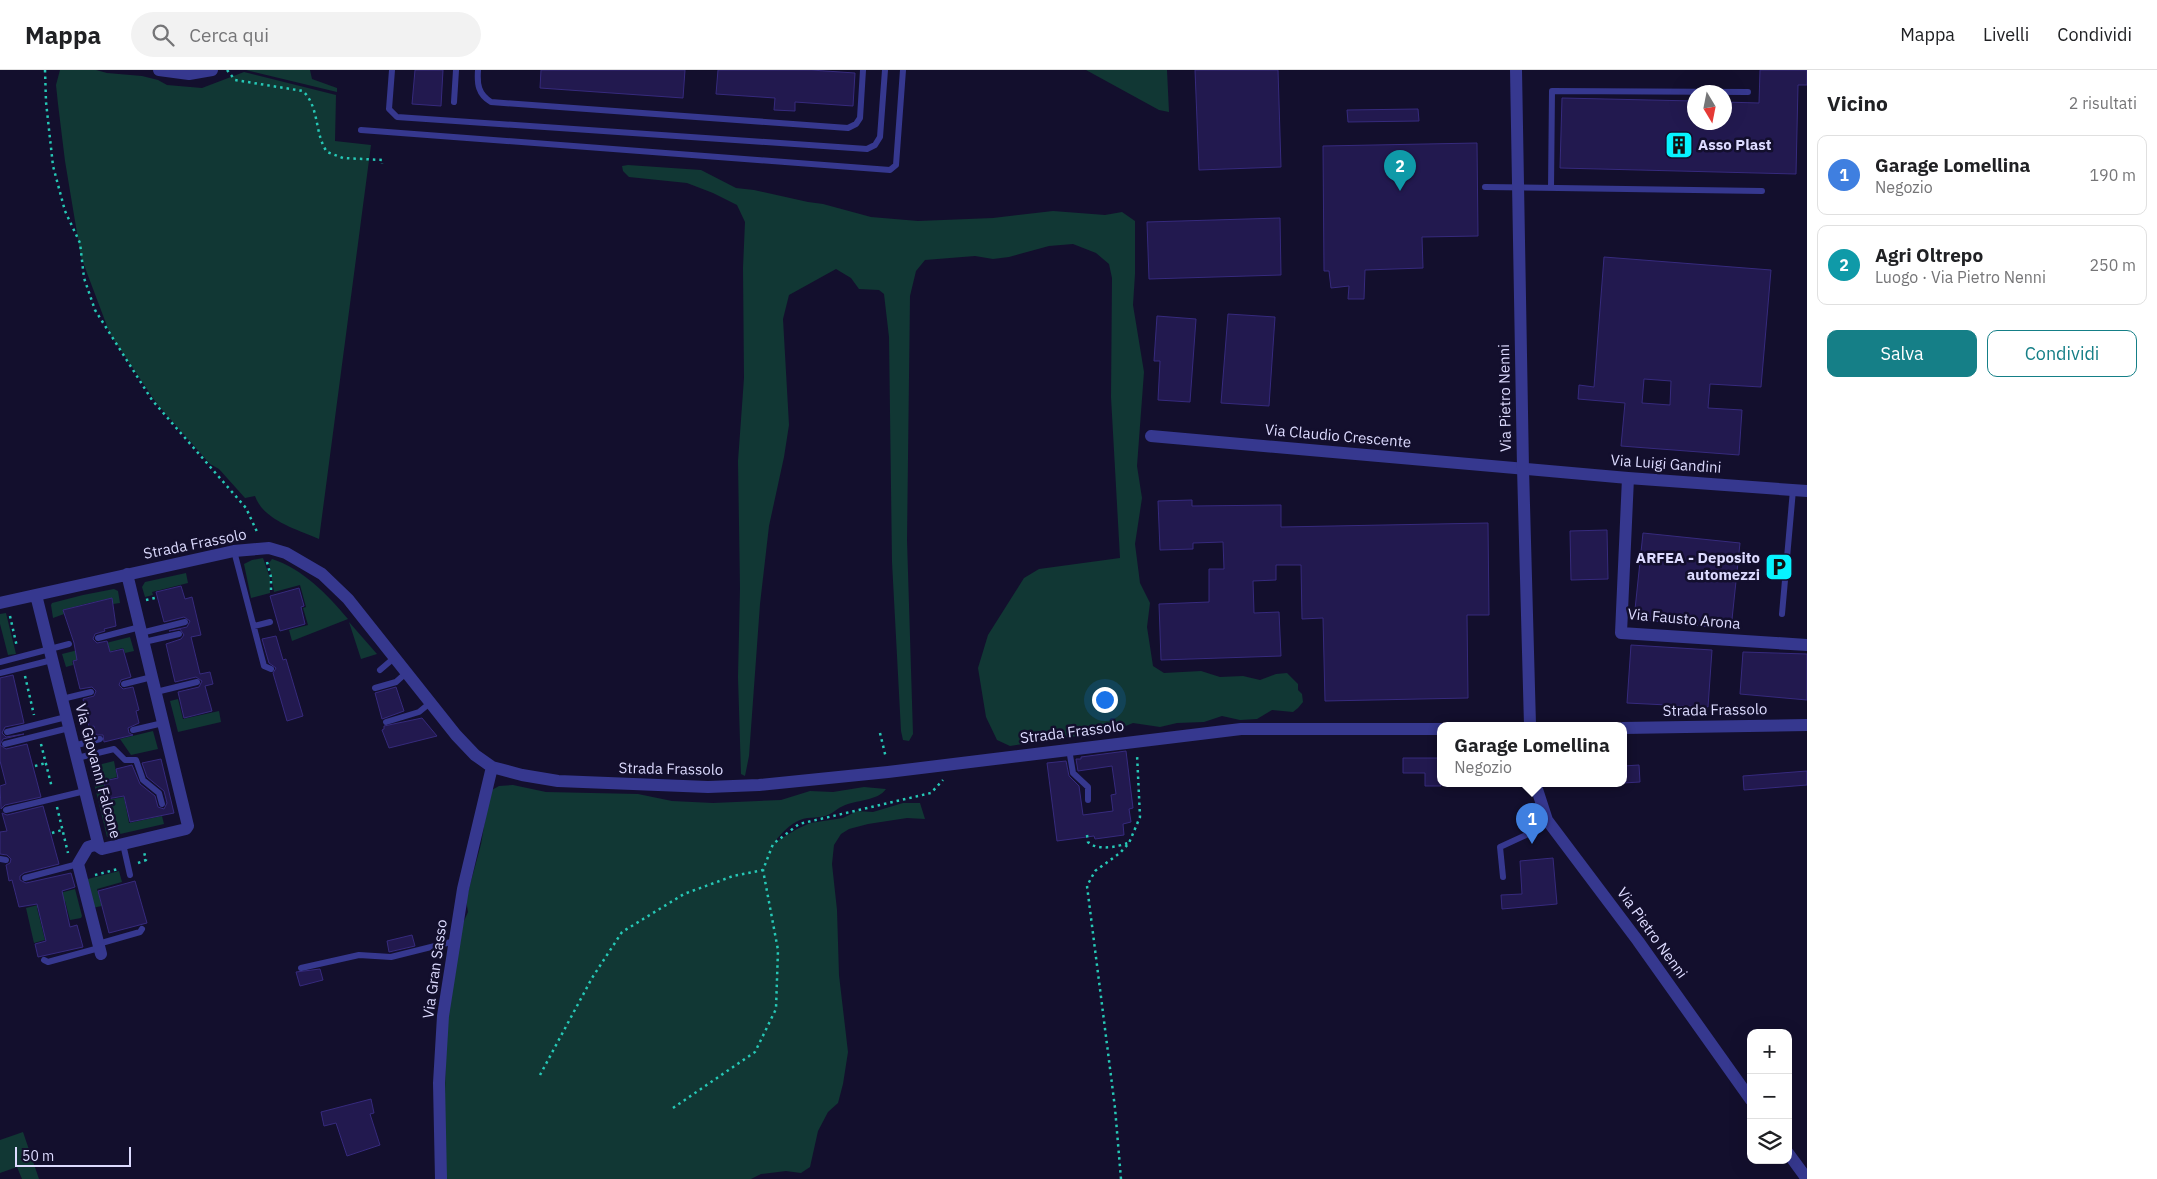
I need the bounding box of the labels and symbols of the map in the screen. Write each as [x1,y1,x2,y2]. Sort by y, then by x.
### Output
north arrow [1687,85,1732,130]
building icon: Asso Plast [1664,130,1694,160]
place label: Asso Plast [1698,135,1772,154]
pin: 2 [1384,150,1416,191]
street label: Via Pietro Nenni [1494,344,1515,452]
street label: Via Claudio Crescente [1264,420,1412,451]
street label: Via Luigi Gandini [1610,450,1722,477]
street label: Strada Frassolo [142,524,248,563]
place label: ARFEA - Deposito automezzi [1636,548,1760,584]
parking icon: ARFEA - Deposito automezzi [1764,552,1794,582]
street label: Via Fausto Arona [1627,604,1741,633]
your location [1092,687,1118,713]
street label: Strada Frassolo [1663,699,1767,720]
street label: Via Giovanni Falcone [71,701,126,840]
street label: Strada Frassolo [1019,716,1125,747]
street label: Strada Frassolo [619,758,723,779]
pin: 1 [1516,803,1548,844]
street label: Via Pietro Nenni [1613,884,1692,982]
street label: Via Gran Sasso [418,918,451,1020]
scale bar [15,1144,131,1167]

